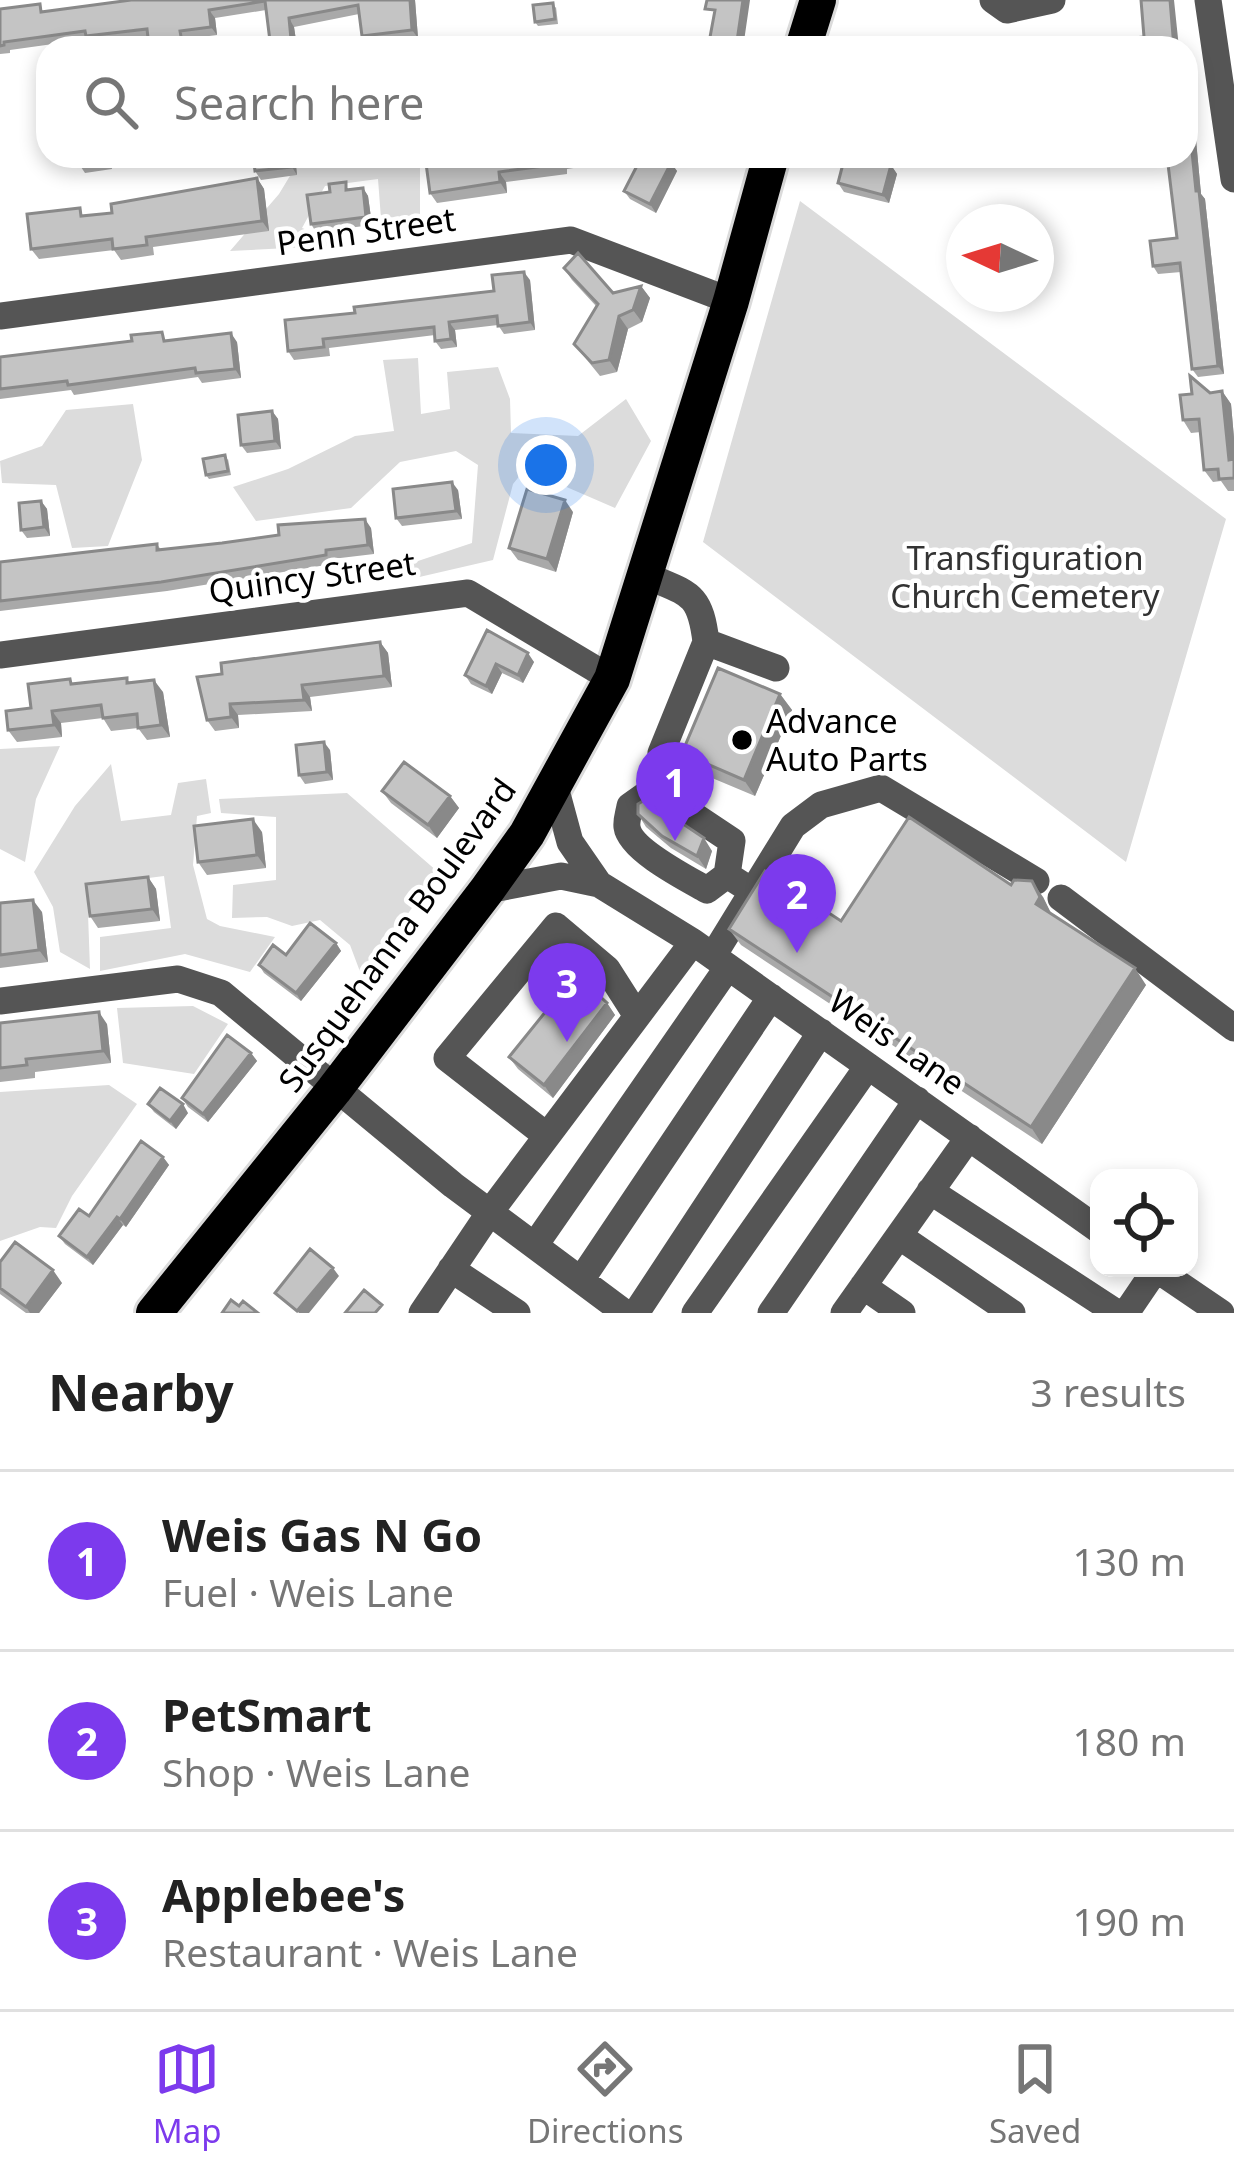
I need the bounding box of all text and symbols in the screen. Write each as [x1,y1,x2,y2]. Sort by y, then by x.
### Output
search box [36,36,1198,168]
icon: search [78,69,144,135]
text: Search here [174,72,424,133]
street label: Penn Street [274,196,458,265]
north arrow [946,204,1054,312]
your location [516,435,576,495]
park label: Transfiguration Church Cemetery [890,535,1160,618]
street label: Quincy Street [206,540,418,613]
place label: Advance Auto Parts [766,698,928,781]
marker: Advance Auto Parts [729,727,755,753]
pin: 1 [636,742,714,841]
street label: Susquehanna Boulevard [268,769,526,1101]
pin: 2 [758,854,836,953]
pin: 3 [528,943,606,1042]
street label: Weis Lane [820,978,974,1105]
map controls [1090,1169,1198,1277]
button: locate [1090,1169,1198,1277]
text: Nearby [48,1356,234,1426]
text: 3 results [1031,1365,1186,1418]
text: Weis Gas N Go [162,1504,482,1565]
text: 1 [76,1534,98,1587]
text: 130 m [1072,1534,1186,1587]
text: Fuel · Weis Lane [162,1565,454,1618]
text: PetSmart [162,1684,372,1745]
text: 2 [76,1714,98,1767]
text: 180 m [1072,1714,1186,1767]
text: Shop · Weis Lane [162,1745,471,1798]
text: Applebee's [162,1864,405,1925]
text: 3 [76,1894,98,1947]
text: 190 m [1072,1894,1186,1947]
text: Restaurant · Weis Lane [162,1925,578,1978]
tab: Map [153,2036,221,2153]
tab: Directions [527,2036,684,2153]
tab: Saved [989,2036,1081,2153]

